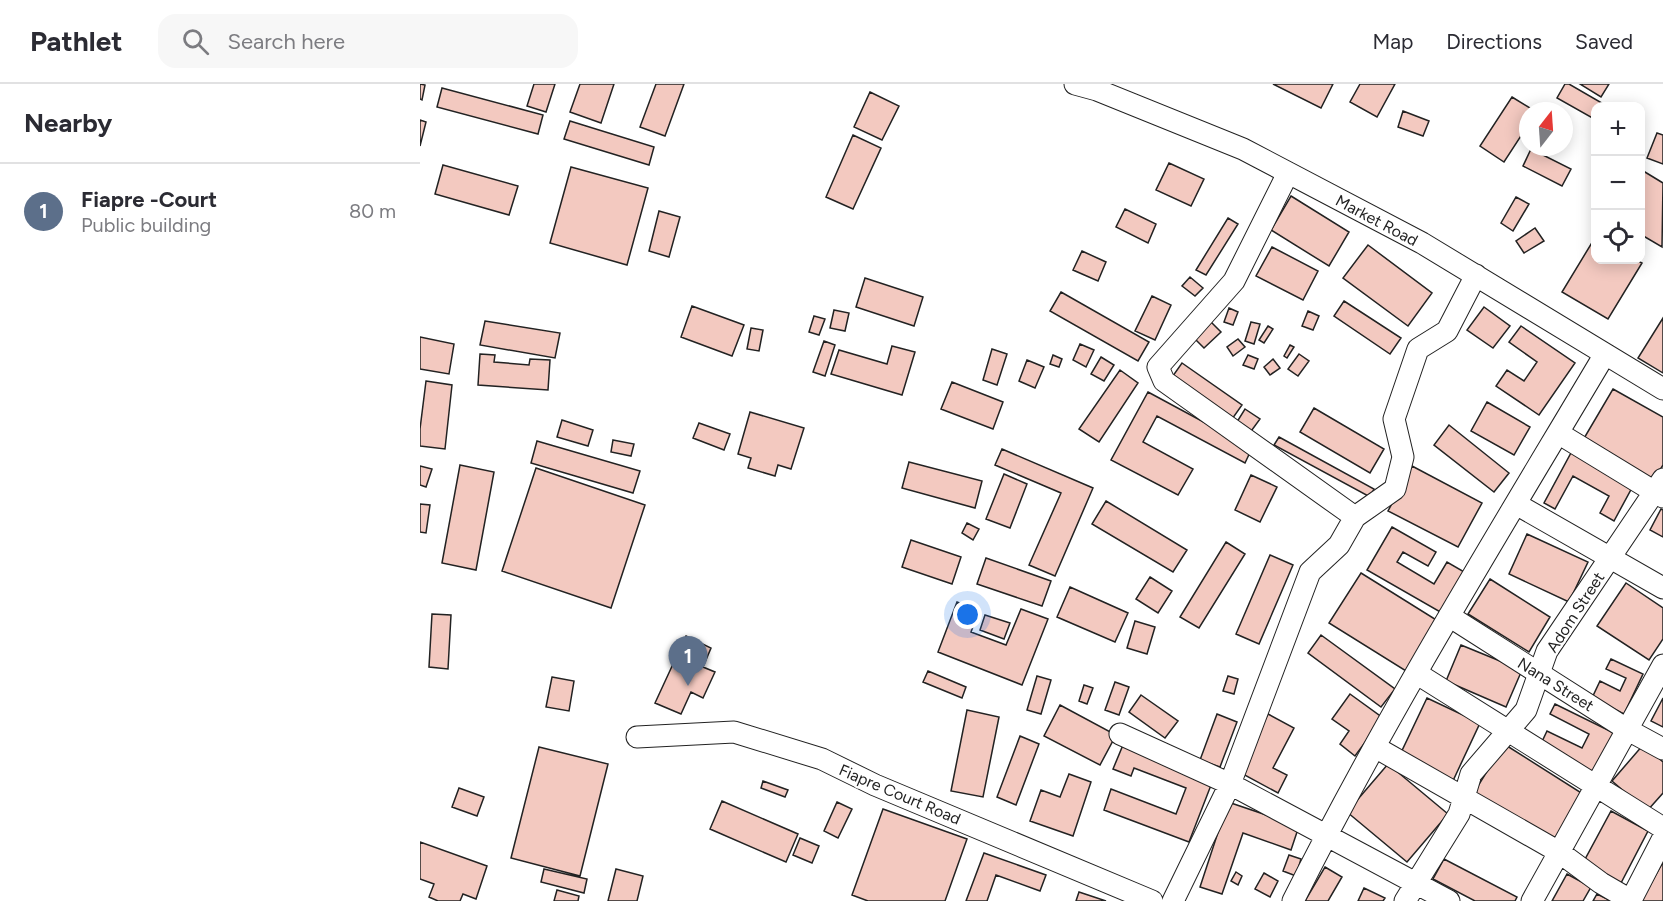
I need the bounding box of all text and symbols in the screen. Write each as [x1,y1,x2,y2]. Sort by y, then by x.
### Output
search box [158,14,578,68]
text: Pathlet [30,24,122,58]
icon: search [179,25,212,58]
text: Search here [227,28,345,55]
text: Map [1372,29,1413,54]
text: Directions [1446,29,1542,54]
text: Saved [1575,29,1633,54]
north arrow [1519,102,1573,156]
map controls [1591,102,1645,264]
button: + [1591,102,1645,156]
text: Nearby [24,107,112,139]
button: − [1591,156,1645,210]
text: Fiapre -Court [81,186,217,213]
street label: Market Road [1332,191,1421,250]
text: 1 [39,199,48,223]
text: 80 m [349,199,396,223]
button: locate [1591,210,1645,264]
text: Public building [81,213,211,237]
street label: Adom Street [1542,569,1608,656]
your location [953,600,982,629]
pin: 1 [668,636,708,686]
street label: Nana Street [1514,653,1597,715]
street label: Fiapre Court Road [836,760,963,829]

